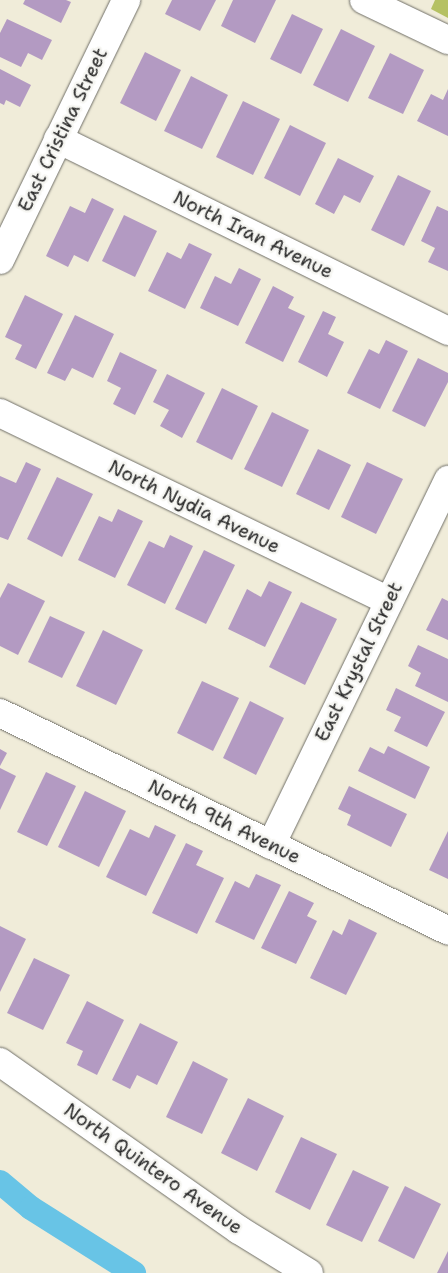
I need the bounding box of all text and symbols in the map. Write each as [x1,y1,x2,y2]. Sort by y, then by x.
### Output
street label: East Cristina Street [13,44,113,216]
street label: North Iran Avenue [169,186,337,284]
street label: North Nydia Avenue [105,456,283,558]
street label: East Krystal Street [311,579,407,745]
street label: North 9th Avenue [144,775,304,869]
street label: North Quintero Avenue [59,1099,247,1239]

